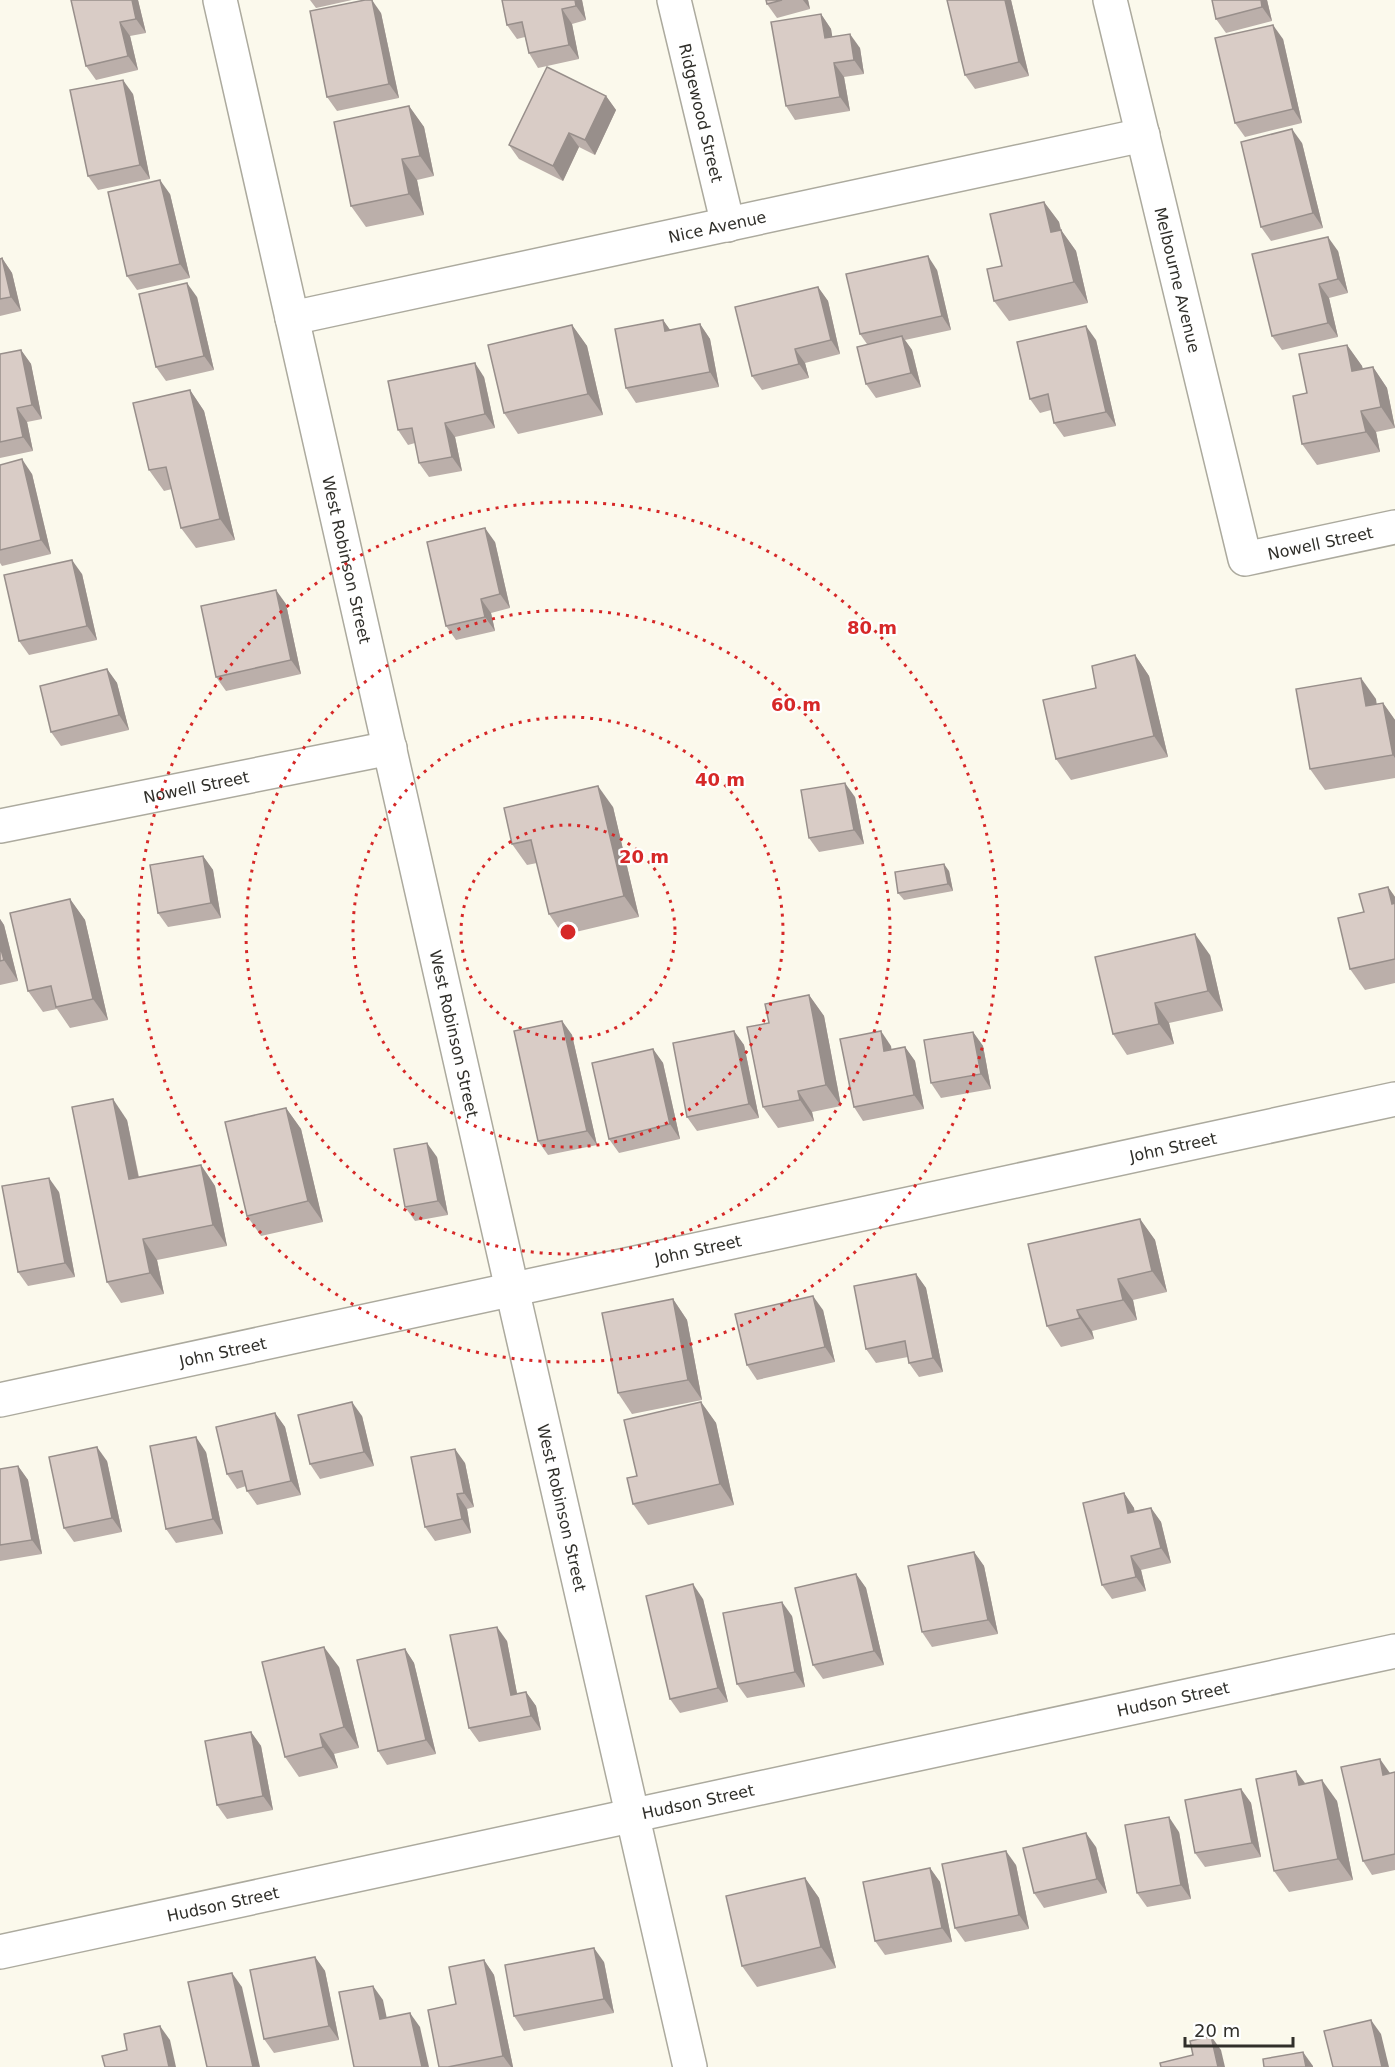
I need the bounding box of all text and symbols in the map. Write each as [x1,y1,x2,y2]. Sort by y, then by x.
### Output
street label: Ridgewood Street [675,42,726,184]
street label: Melbourne Avenue [1150,205,1204,355]
street label: Nice Avenue [667,207,768,247]
street label: West Robinson Street [318,474,375,646]
street label: Nowell Street [1266,523,1375,564]
text: 80 m [847,617,897,638]
text: 60 m [771,694,821,715]
street label: Nowell Street [142,767,251,807]
text: 40 m [695,769,745,790]
text: 20 m [619,846,669,867]
centre of rings [558,922,578,942]
street label: West Robinson Street [426,948,482,1120]
street label: John Street [1127,1129,1218,1166]
street label: John Street [652,1231,743,1269]
street label: John Street [177,1334,268,1371]
street label: West Robinson Street [533,1422,590,1593]
street label: Hudson Street [1115,1678,1231,1721]
street label: Hudson Street [640,1781,756,1823]
street label: Hudson Street [165,1883,281,1926]
scale bar [1185,2010,1293,2048]
text: 20 m [1194,2020,1240,2041]

